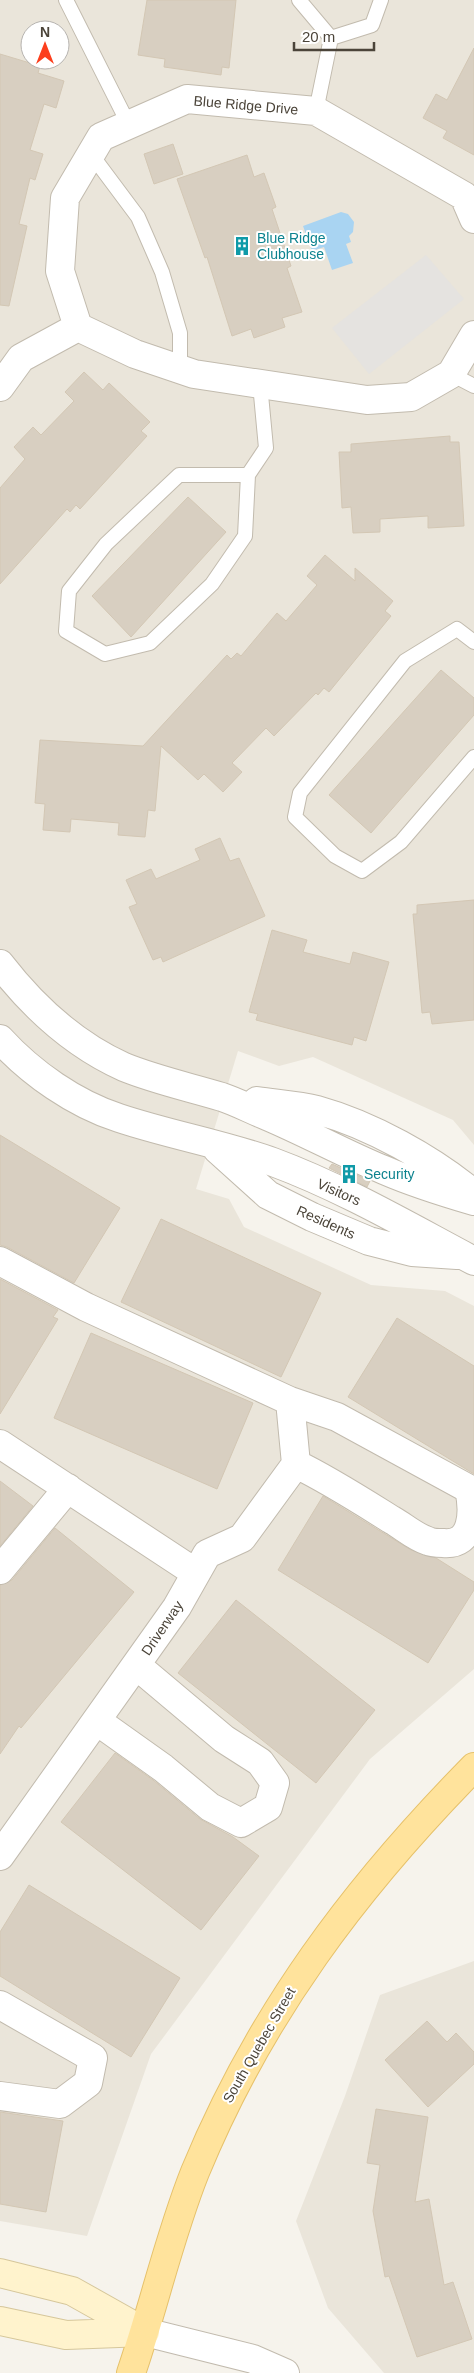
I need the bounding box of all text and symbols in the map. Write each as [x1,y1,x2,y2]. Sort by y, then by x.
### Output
north arrow [20,20,70,70]
scale bar [294,20,374,52]
text: N [40,24,50,40]
text: 20 m [302,28,335,45]
street label: Blue Ridge Drive [193,92,299,118]
place label: Blue Ridge Clubhouse [257,230,326,262]
building icon: Blue Ridge Clubhouse [231,235,253,257]
building icon: Security [338,1163,360,1185]
place label: Security [364,1166,415,1182]
street label: Visitors [315,1175,363,1209]
street label: Residents [294,1202,358,1242]
street label: Driverway [138,1598,186,1658]
street label: South Quebec Street [219,1984,299,2106]

